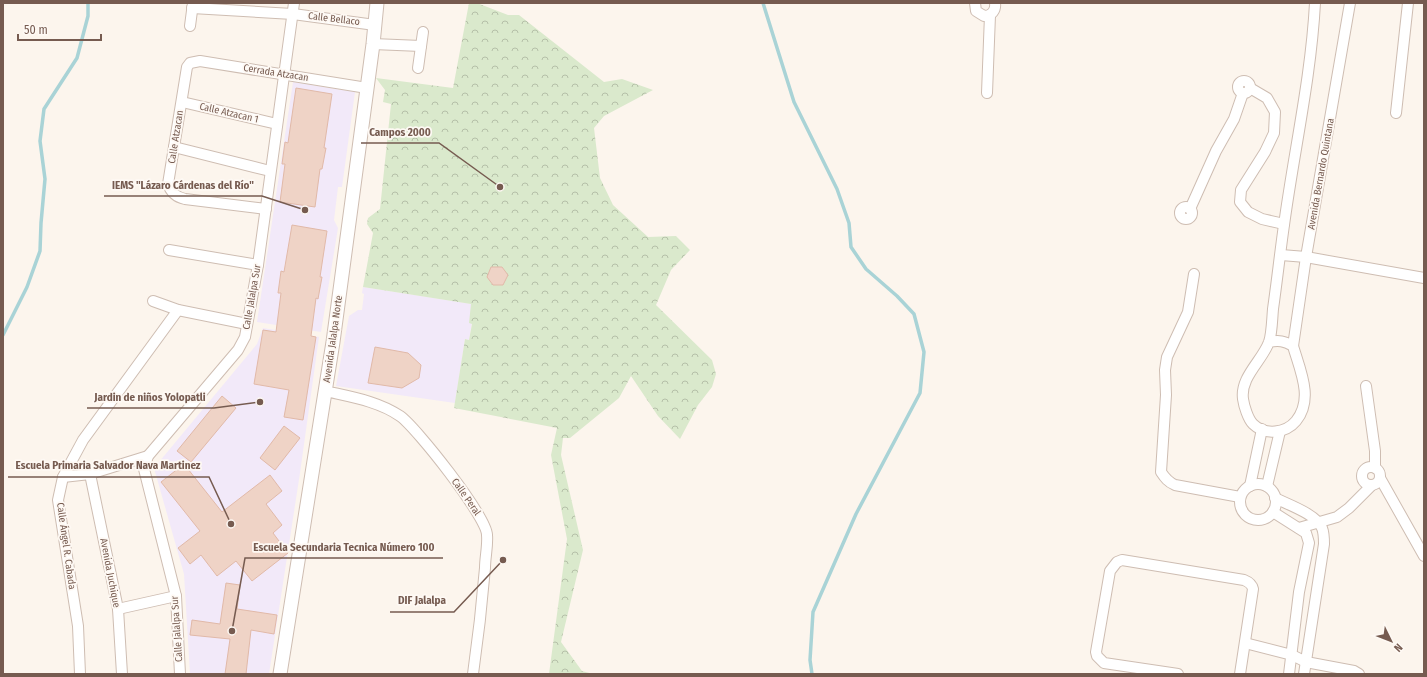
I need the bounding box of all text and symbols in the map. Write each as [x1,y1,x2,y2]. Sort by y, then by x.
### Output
street label: Calle Bellaco [307,10,361,28]
scale bar [18,16,101,42]
text: 50 m [24,23,48,37]
street label: Cerrada Atzacan [243,62,309,84]
street label: Calle Atzacan 1 [198,100,260,126]
street label: Calle Atzacan [166,109,186,165]
street label: Avenida Bernardo Quintana [1305,117,1337,231]
callout: Campos 2000 [361,120,439,143]
text: Campos 2000 [369,126,431,139]
callout: IEMS "Lázaro Cárdenas del Río" [104,173,262,196]
text: IEMS "Lázaro Cárdenas del Río" [112,179,254,192]
street label: Calle Jalalpa Sur [240,263,264,331]
street label: Avenida Jalalpa Norte [321,295,345,383]
callout: Jardin de niños Yolopatli [87,385,214,408]
text: Jardin de niños Yolopatli [93,391,206,404]
callout: Escuela Primaria Salvador Nava Martinez [8,454,209,477]
text: Escuela Primaria Salvador Nava Martinez [16,459,201,472]
street label: Calle Peral [449,476,483,518]
street label: Calle Ángel R. Cabada [54,502,80,590]
callout: Escuela Secundaria Tecnica Número 100 [245,535,443,558]
street label: Avenida Juchique [97,537,123,609]
text: Escuela Secundaria Tecnica Número 100 [253,541,435,554]
callout: DIF Jalalpa [390,589,454,612]
text: DIF Jalalpa [398,594,446,607]
street label: Calle Jalalpa Sur [169,595,185,662]
north arrow [1371,621,1411,661]
text: N [1391,641,1405,654]

